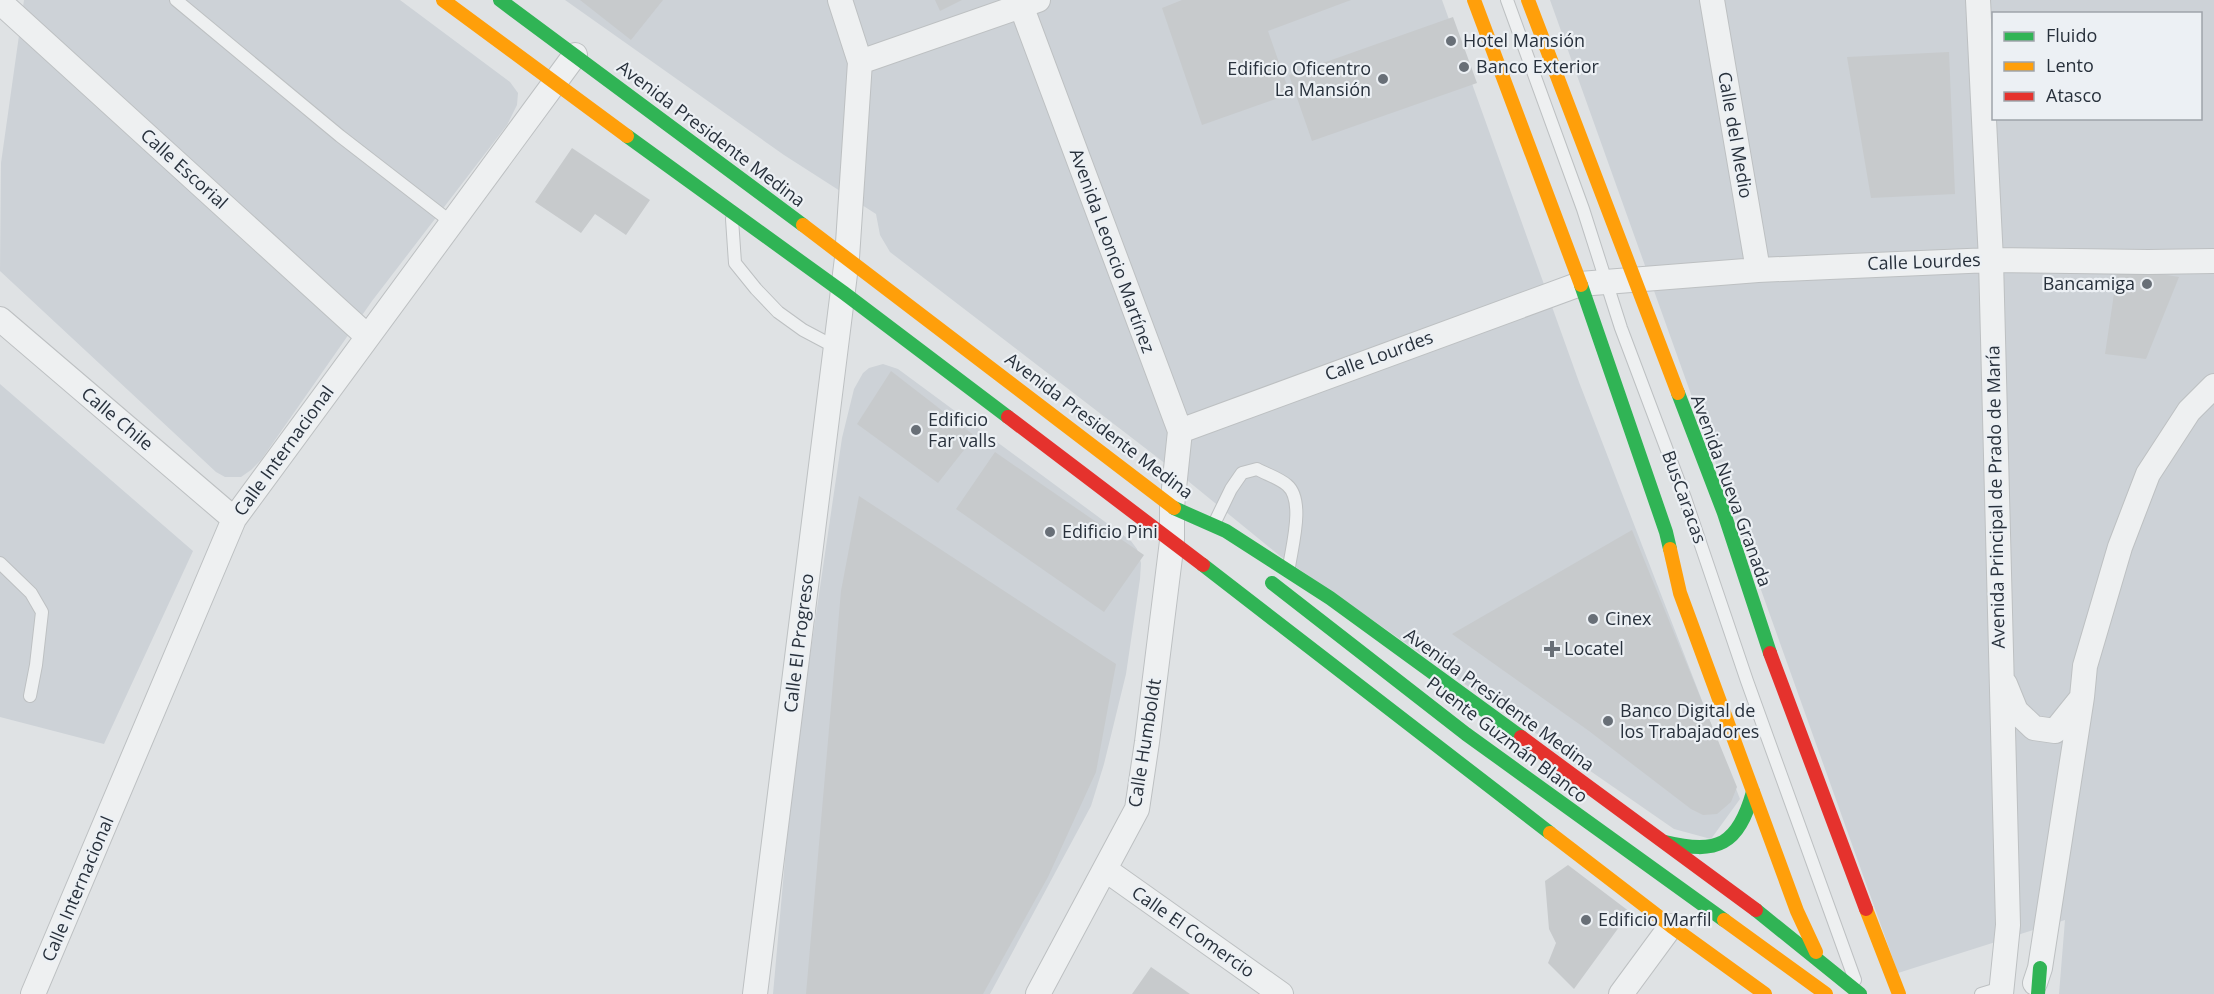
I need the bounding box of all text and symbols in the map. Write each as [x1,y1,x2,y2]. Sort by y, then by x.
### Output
legend [1992,12,2202,120]
text: Fluido [2046,23,2097,47]
place label: Hotel Mansión [1463,28,1585,52]
marker: Hotel Mansión [1444,34,1458,48]
text: Lento [2046,53,2094,77]
place label: Banco Exterior [1476,54,1599,78]
street label: Avenida Presidente Medina [613,55,810,212]
place label: Edificio Oficentro La Mansión [1227,56,1371,101]
marker: Banco Exterior [1457,60,1471,74]
street label: Calle del Medio [1713,70,1759,200]
marker: Edificio Oficentro La Mansión [1376,72,1390,86]
text: Atasco [2046,83,2102,107]
street label: Calle Escorial [136,123,233,214]
street label: Avenida Leoncio Martínez [1065,145,1161,356]
street label: Calle Lourdes [1867,247,1981,275]
place label: Bancamiga [2043,271,2135,295]
marker: Bancamiga [2140,277,2154,291]
street label: Calle Lourdes [1321,324,1436,386]
street label: Avenida Principal de Prado de María [1980,345,2010,649]
street label: Avenida Presidente Medina [1001,347,1198,504]
street label: Calle Internacional [228,380,339,520]
street label: Calle Chile [77,381,159,455]
street label: Avenida Nueva Granada [1686,391,1778,590]
place label: Edificio Far valls [928,407,996,452]
marker: Edificio Far valls [909,423,923,437]
street label: BusCaracas [1657,447,1713,546]
place label: Edificio Pini [1062,519,1158,543]
marker: Edificio Pini [1043,525,1057,539]
street label: Calle El Progreso [778,572,818,714]
place label: Cinex [1605,606,1652,630]
marker: Cinex [1586,612,1600,626]
street label: Avenida Presidente Medina [1400,622,1599,776]
place label: Locatel [1564,636,1624,660]
marker: Locatel [1545,642,1559,656]
street label: Puente Guzmán Blanco [1422,671,1593,808]
street label: Calle Humboldt [1122,677,1166,809]
place label: Banco Digital de los Trabajadores [1620,698,1759,743]
marker: Banco Digital de los Trabajadores [1601,714,1615,728]
street label: Calle Internacional [36,812,119,965]
street label: Calle El Comercio [1127,880,1260,983]
place label: Edificio Marfil [1598,907,1712,931]
marker: Edificio Marfil [1579,913,1593,927]

